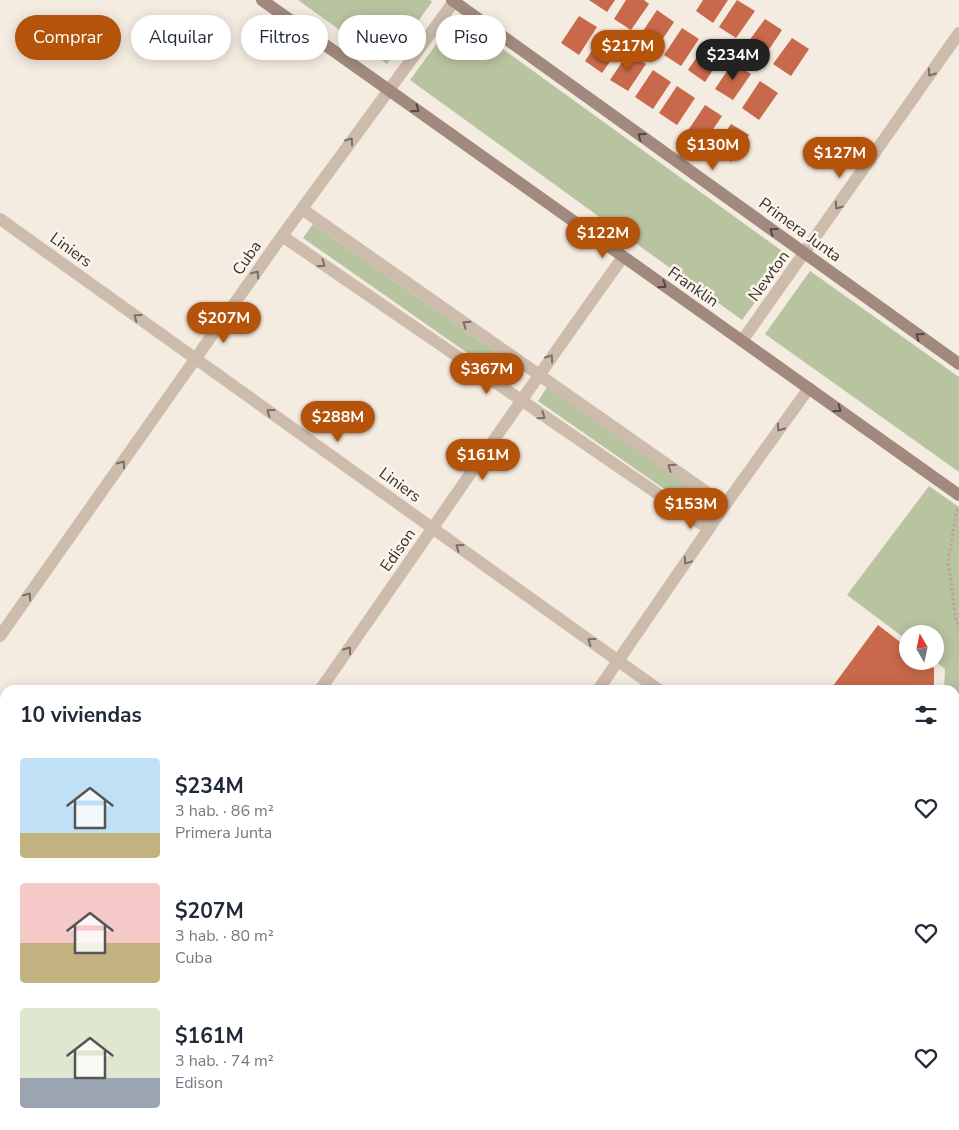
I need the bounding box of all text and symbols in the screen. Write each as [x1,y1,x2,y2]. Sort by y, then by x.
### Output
chip: Comprar [15,15,121,60]
chip: Alquilar [131,15,231,60]
chip: Filtros [241,15,328,60]
chip: Nuevo [338,15,426,60]
chip: Piso [436,15,506,60]
pin: $217M [593,30,663,72]
text: $217M [602,35,654,57]
pin: $234M [698,38,768,81]
text: $234M [707,44,759,66]
one-way arrow [928,67,937,76]
one-way arrow [410,103,420,112]
pin: $130M [678,128,748,171]
one-way arrow [637,133,647,142]
text: $130M [687,134,739,156]
pin: $127M [805,136,875,179]
one-way arrow [345,138,353,147]
text: $127M [814,142,866,164]
street label: Primera Junta [754,193,846,267]
one-way arrow [835,200,844,210]
pin: $122M [568,216,638,259]
text: $122M [577,222,629,244]
street label: Liniers [45,227,97,273]
one-way arrow [769,228,779,237]
street label: Cuba [227,236,267,280]
street label: Newton [743,246,795,306]
one-way arrow [316,258,326,267]
street label: Franklin [663,262,723,312]
one-way arrow [250,270,259,279]
one-way arrow [657,279,667,288]
pin: $207M [189,302,259,344]
text: $207M [198,307,250,329]
one-way arrow [134,314,143,323]
one-way arrow [462,321,471,330]
one-way arrow [916,333,925,342]
pin: $367M [452,352,522,395]
one-way arrow [544,355,553,364]
text: $367M [461,358,513,380]
pin: $288M [303,400,373,443]
one-way arrow [832,403,842,412]
text: $288M [312,406,364,428]
one-way arrow [266,409,276,418]
one-way arrow [537,410,546,419]
one-way arrow [777,422,786,432]
pin: $161M [448,438,518,481]
text: $161M [457,444,509,466]
one-way arrow [116,460,125,470]
street label: Liniers [374,462,426,508]
one-way arrow [667,464,677,473]
pin: $153M [656,488,726,530]
text: $153M [665,493,717,515]
street label: Edison [375,524,421,576]
one-way arrow [455,544,465,553]
one-way arrow [684,555,693,565]
one-way arrow [22,592,31,602]
north arrow [899,625,944,670]
map controls [899,625,944,670]
one-way arrow [587,638,597,647]
one-way arrow [342,646,351,656]
text: 10 viviendas [20,701,142,729]
icon: filters [912,701,940,729]
text: $234M [175,772,244,800]
icon: home [60,778,120,838]
icon: heart [912,794,940,822]
text: 3 hab. · 86 m² [175,800,274,822]
text: Primera Junta [175,822,272,844]
text: $207M [175,897,244,925]
icon: home [60,903,120,963]
icon: heart [912,919,940,947]
text: 3 hab. · 80 m² [175,925,274,947]
text: Cuba [175,947,212,969]
text: $161M [175,1022,244,1050]
icon: home [60,1028,120,1088]
icon: heart [912,1044,940,1072]
text: 3 hab. · 74 m² [175,1050,274,1072]
text: Edison [175,1072,223,1094]

